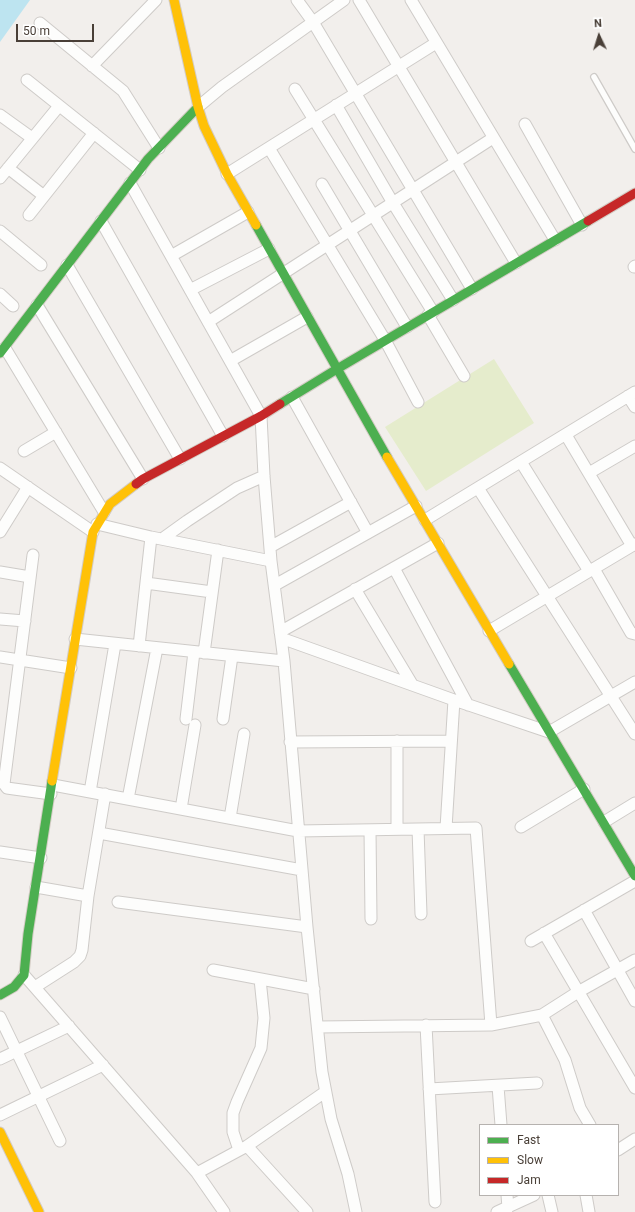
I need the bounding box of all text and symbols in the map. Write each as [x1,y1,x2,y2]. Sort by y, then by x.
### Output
scale bar [18,16,96,42]
north arrow [579,16,619,56]
text: N [594,17,602,30]
text: 50 m [23,24,50,38]
legend [479,1124,619,1196]
text: Fast [517,1133,540,1147]
text: Slow [517,1153,543,1167]
text: Jam [517,1173,541,1187]

